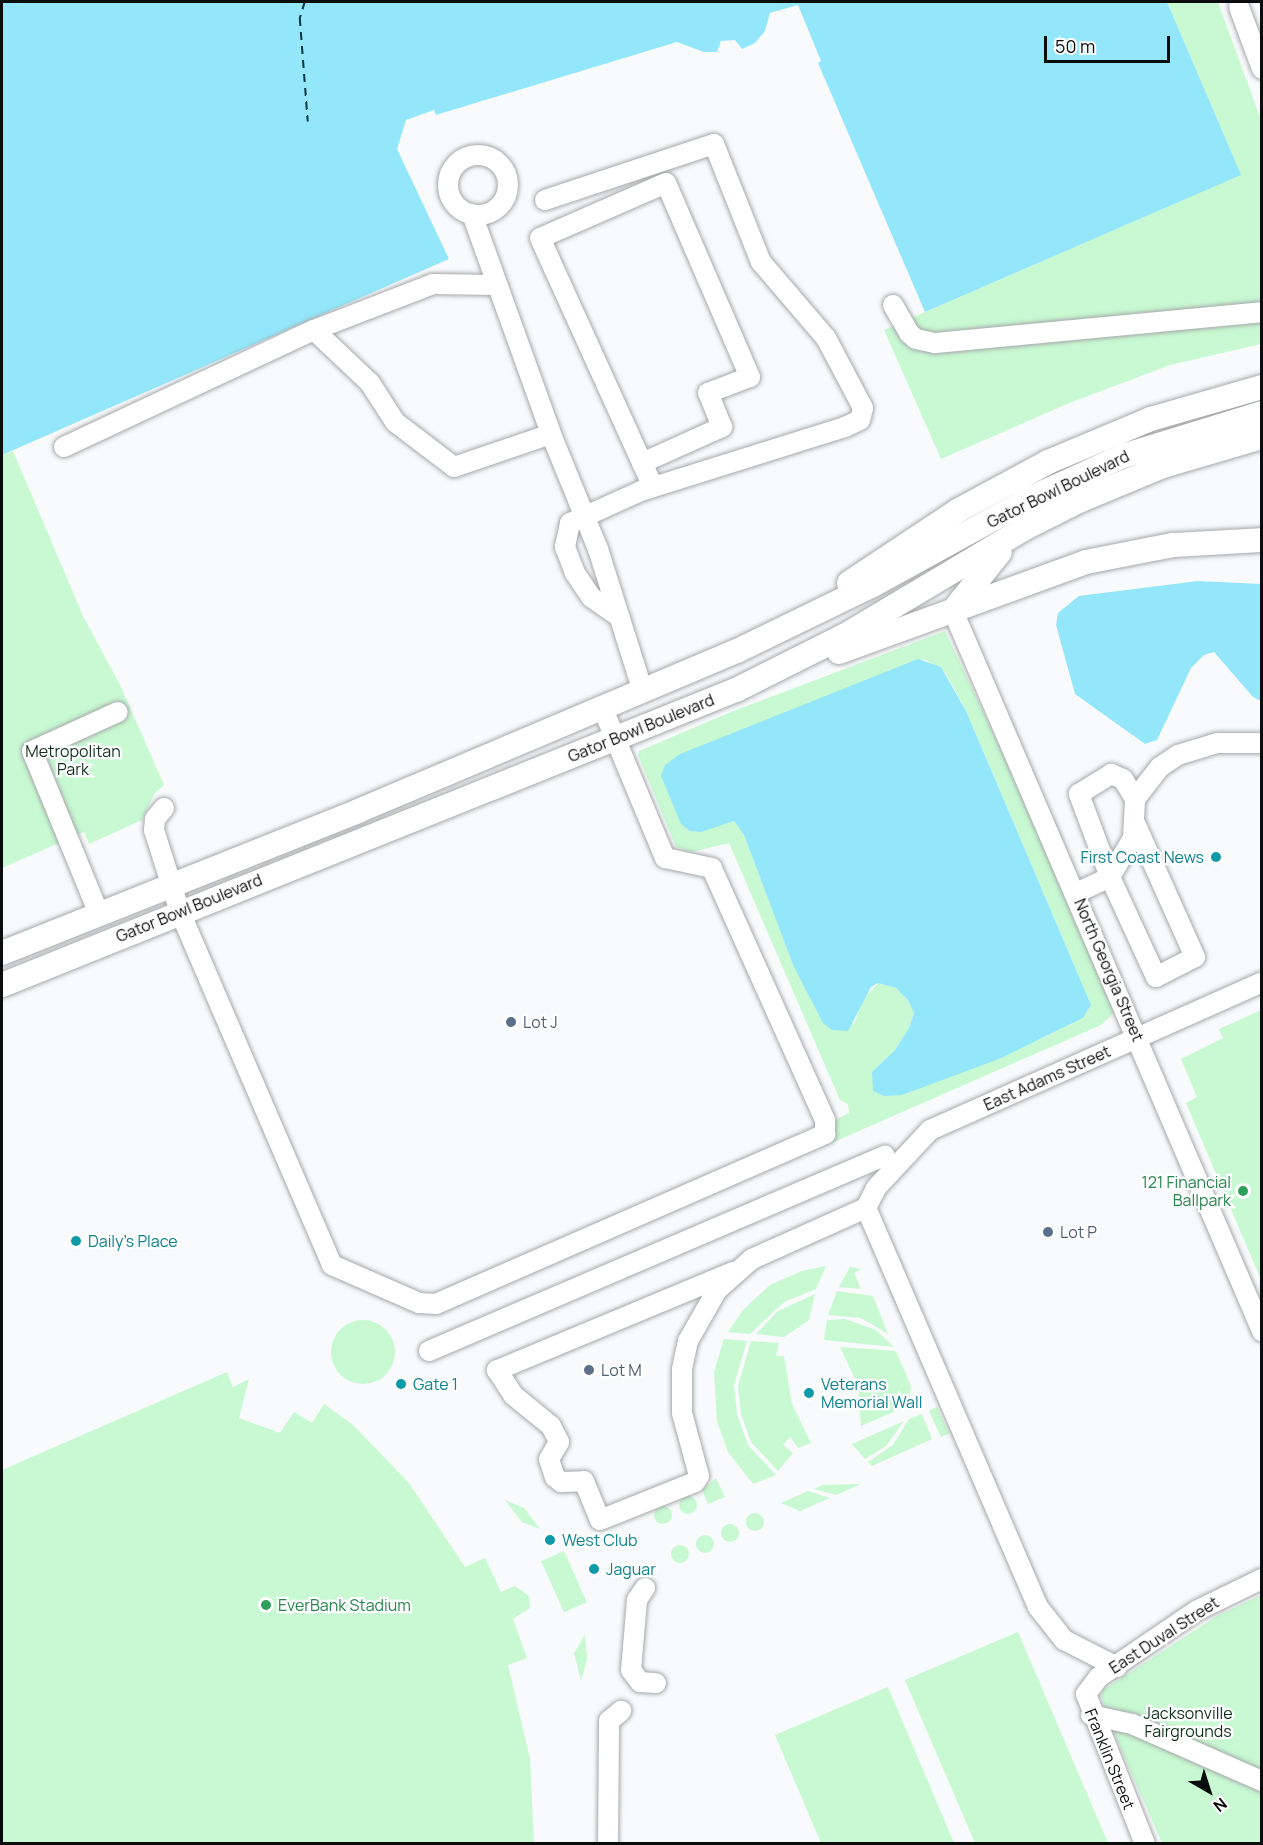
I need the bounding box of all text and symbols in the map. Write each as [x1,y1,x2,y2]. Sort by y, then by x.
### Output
scale bar [1047,24,1173,62]
text: 50 m [1055,34,1095,58]
street label: Gator Bowl Boulevard [984,446,1132,532]
street label: Gator Bowl Boulevard [565,690,717,766]
park label: Metropolitan Park [25,741,121,779]
place label: First Coast News [1081,847,1204,867]
marker: First Coast News [1209,850,1223,864]
street label: Gator Bowl Boulevard [113,870,265,946]
street label: North Georgia Street [1070,896,1148,1044]
place label: Lot J [523,1012,558,1032]
marker: Lot J [504,1015,518,1029]
street label: East Adams Street [981,1041,1113,1115]
place label: 121 Financial Ballpark [1142,1172,1231,1210]
marker: 121 Financial Ballpark [1236,1184,1250,1198]
place label: Lot P [1060,1222,1097,1242]
marker: Lot P [1041,1225,1055,1239]
place label: Daily's Place [88,1231,178,1251]
marker: Daily's Place [69,1234,83,1248]
place label: Lot M [601,1360,642,1380]
marker: Lot M [582,1363,596,1377]
place label: Gate 1 [413,1374,458,1394]
place label: Veterans Memorial Wall [821,1374,922,1412]
marker: Gate 1 [394,1377,408,1391]
marker: Veterans Memorial Wall [802,1386,816,1400]
place label: West Club [562,1530,638,1550]
marker: West Club [543,1533,557,1547]
place label: Jaguar [606,1559,656,1579]
marker: Jaguar [587,1562,601,1576]
street label: East Duval Street [1106,1592,1222,1678]
place label: EverBank Stadium [278,1595,411,1615]
marker: EverBank Stadium [259,1598,273,1612]
park label: Jacksonville Fairgrounds [1144,1703,1232,1741]
street label: Franklin Street [1081,1706,1139,1812]
north arrow [1179,1761,1239,1821]
text: N [1209,1793,1232,1817]

